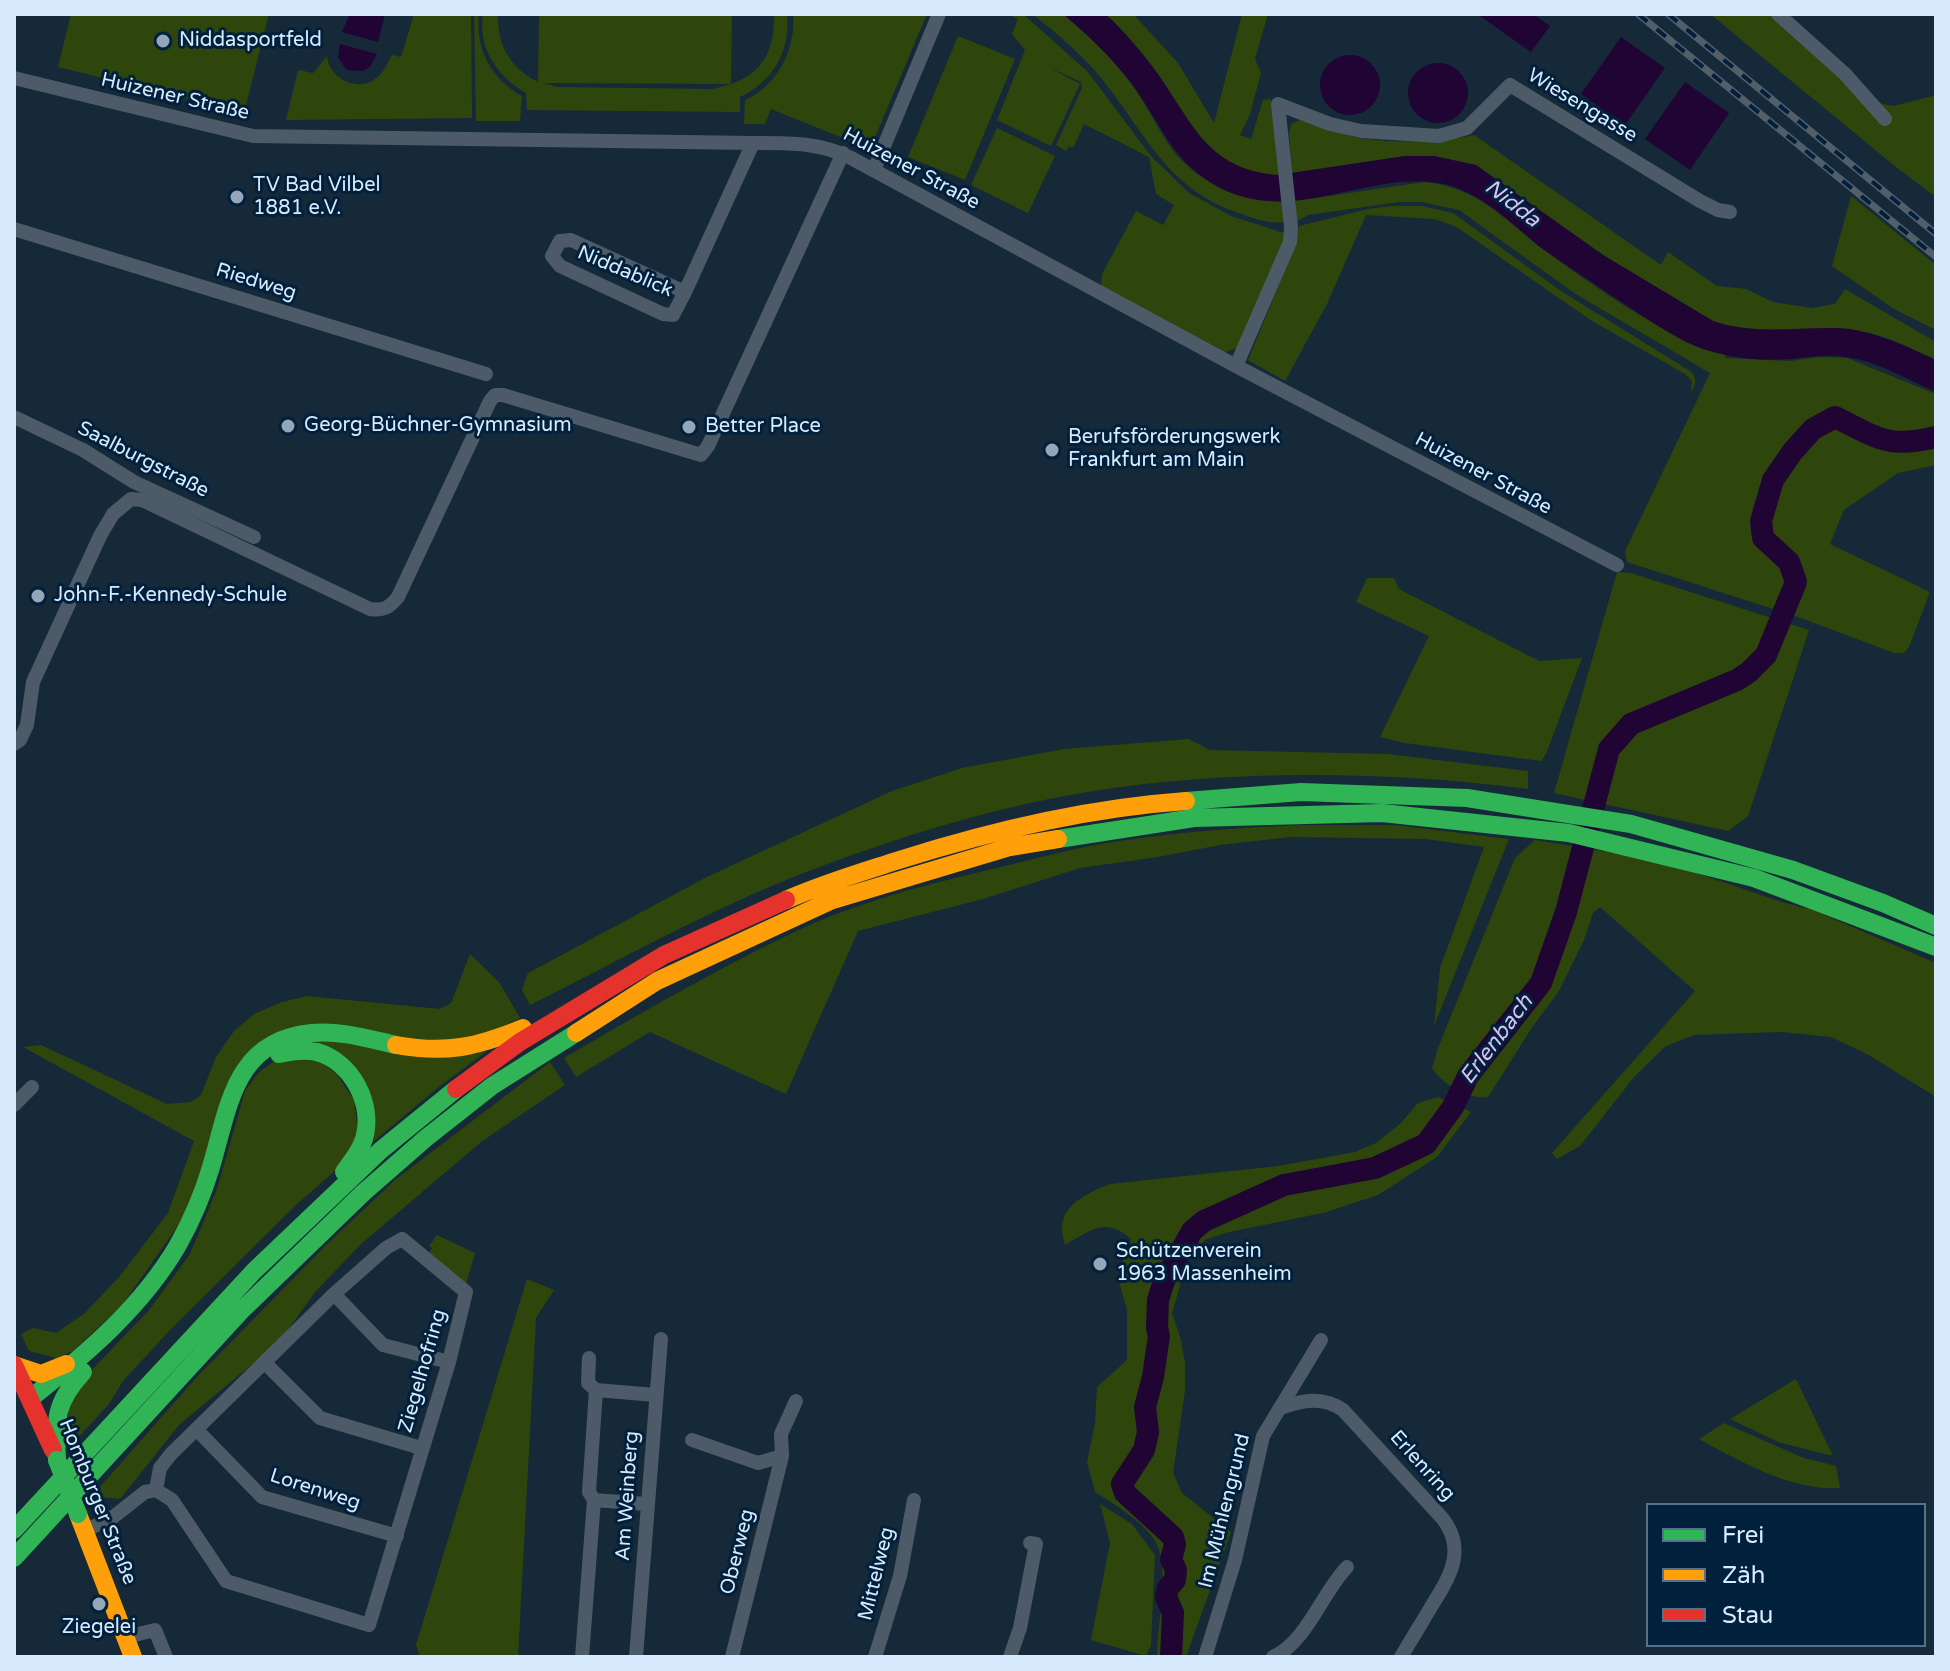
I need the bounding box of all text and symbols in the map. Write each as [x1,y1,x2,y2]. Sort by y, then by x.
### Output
place label: Niddasportfeld [179,29,322,53]
marker: Niddasportfeld [154,32,172,50]
street label: Wiesengasse [1523,64,1641,148]
street label: Huizener Straße [98,68,252,126]
street label: Huizener Straße [838,123,984,215]
place label: TV Bad Vilbel 1881 e.V. [253,174,380,221]
water label: Nidda [1479,174,1545,234]
marker: TV Bad Vilbel 1881 e.V. [228,188,246,206]
street label: Niddablick [574,241,676,303]
street label: Riedweg [213,258,299,306]
place label: Georg-Büchner-Gymnasium [304,414,572,438]
place label: Better Place [705,415,821,439]
street label: Saalburgstraße [73,417,213,503]
marker: Georg-Büchner-Gymnasium [279,417,297,435]
marker: Better Place [680,418,698,436]
place label: Berufsförderungswerk Frankfurt am Main [1068,426,1280,473]
street label: Huizener Straße [1410,428,1556,520]
marker: Berufsförderungswerk Frankfurt am Main [1043,441,1061,459]
place label: John-F.-Kennedy-Schule [54,584,287,608]
marker: John-F.-Kennedy-Schule [29,587,47,605]
water label: Erlenbach [1455,990,1539,1090]
place label: Schützenverein 1963 Massenheim [1116,1240,1292,1287]
marker: Schützenverein 1963 Massenheim [1091,1255,1109,1273]
street label: Ziegelhofring [394,1307,452,1435]
street label: Homburger Straße [53,1416,141,1588]
street label: Erlenring [1384,1426,1460,1506]
street label: Am Weinberg [611,1430,645,1562]
street label: Im Mühlengrund [1194,1431,1256,1591]
street label: Lorenweg [267,1464,363,1516]
legend [1646,1503,1926,1647]
street label: Oberweg [716,1507,760,1597]
text: Frei [1722,1521,1764,1550]
street label: Mittelweg [854,1525,900,1623]
text: Zäh [1722,1561,1765,1590]
marker: Ziegelei [90,1595,108,1613]
text: Stau [1722,1601,1773,1630]
place label: Ziegelei [62,1616,136,1640]

